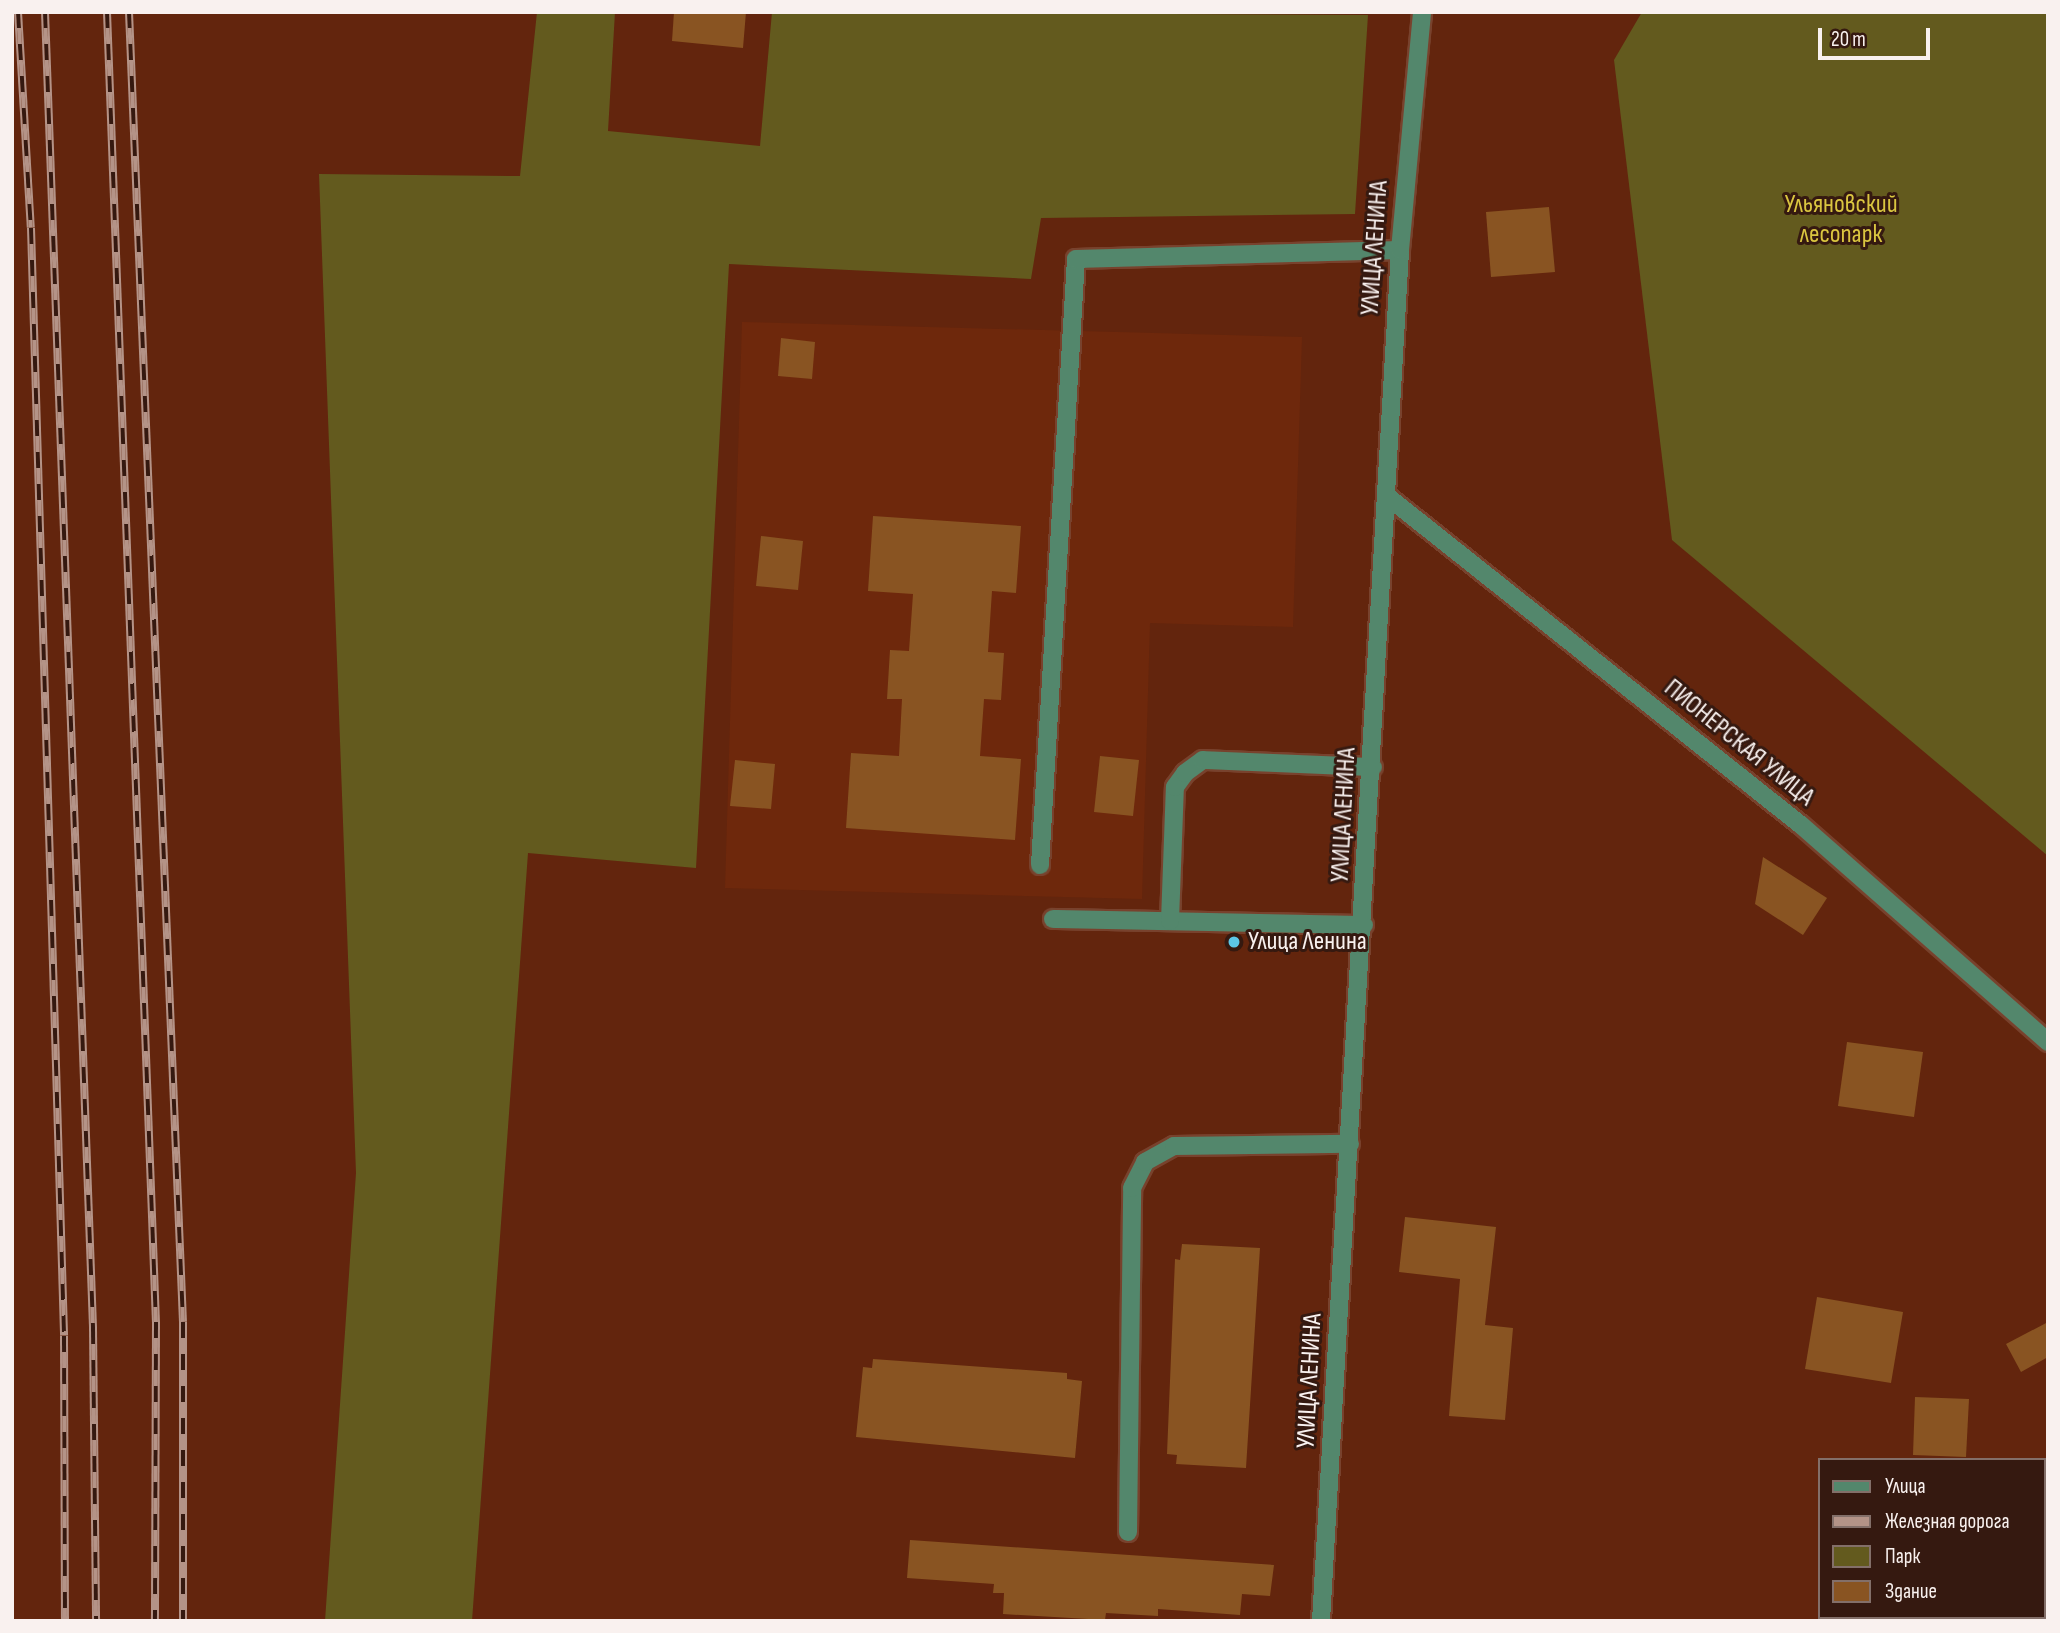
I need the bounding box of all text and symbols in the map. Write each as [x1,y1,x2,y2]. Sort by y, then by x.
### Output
scale bar [1822,14,1934,58]
text: 20 m [1831,27,1866,52]
street label: УЛИЦА ЛЕНИНА [1355,180,1395,316]
park label: Ульяновский лесопарк [1784,189,1898,250]
street label: ПИОНЕРСКАЯ УЛИЦА [1658,673,1820,813]
street label: УЛИЦА ЛЕНИНА [1325,747,1363,883]
place label: Улица Ленина [1248,926,1367,958]
marker: Улица Ленина [1226,934,1242,950]
street label: УЛИЦА ЛЕНИНА [1291,1313,1329,1449]
legend [1818,1458,2046,1619]
text: Улица [1885,1474,1926,1499]
text: Железная дорога [1885,1509,2010,1534]
text: Парк [1885,1544,1920,1569]
text: Здание [1885,1579,1937,1604]

